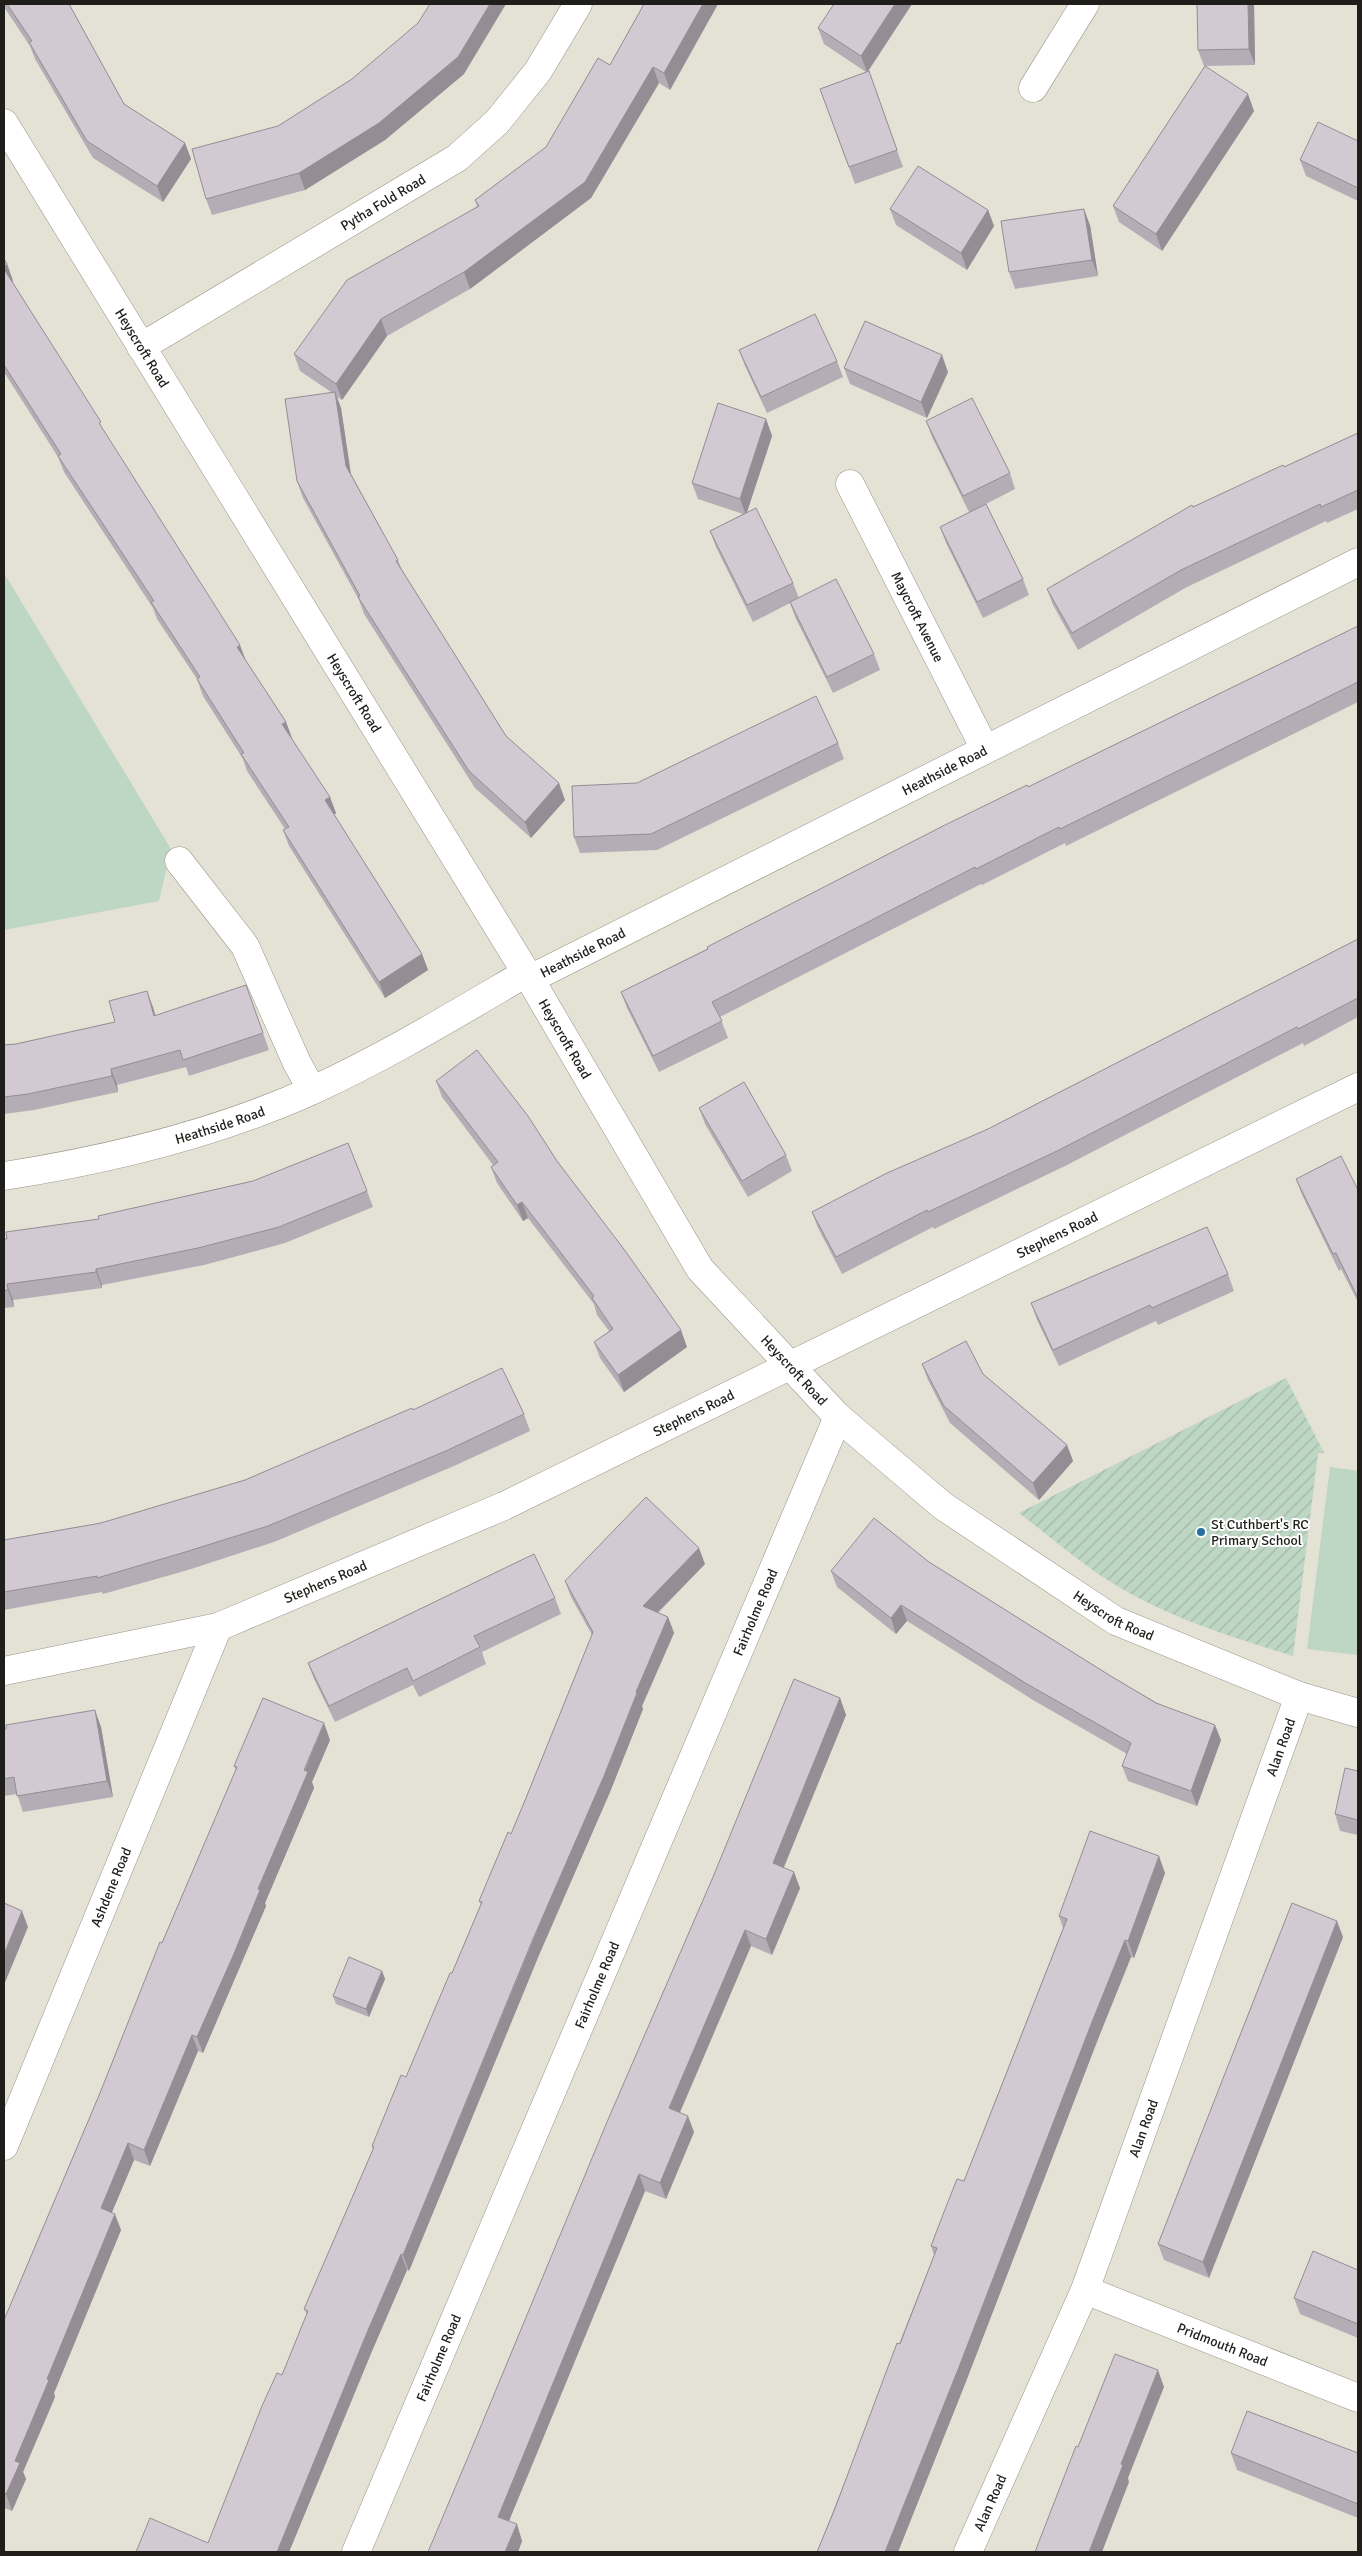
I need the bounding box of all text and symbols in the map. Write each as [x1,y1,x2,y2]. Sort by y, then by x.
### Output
street label: Pytha Fold Road [338,171,429,235]
street label: Heyscroft Road [111,305,173,391]
street label: Maycroft Avenue [887,569,947,665]
street label: Heyscroft Road [323,651,385,736]
street label: Heathside Road [899,742,990,799]
street label: Heathside Road [537,924,628,982]
street label: Heyscroft Road [535,996,595,1082]
street label: Heathside Road [173,1103,267,1148]
street label: Stephens Road [1014,1208,1101,1262]
street label: Heyscroft Road [757,1332,831,1409]
street label: Stephens Road [650,1386,737,1441]
place label: St Cuthbert's RC Primary School [1211,1516,1309,1549]
marker: St Cuthbert's RC Primary School [1195,1526,1207,1538]
street label: Stephens Road [281,1557,370,1607]
street label: Fairholme Road [730,1566,782,1659]
street label: Heyscroft Road [1070,1587,1156,1645]
street label: Alan Road [1263,1716,1299,1779]
street label: Ashdene Road [87,1845,135,1930]
street label: Fairholme Road [571,1939,623,2031]
street label: Alan Road [1126,2097,1162,2160]
street label: Fairholme Road [413,2312,465,2404]
street label: Pridmouth Road [1175,2319,1270,2370]
street label: Alan Road [970,2472,1011,2534]

